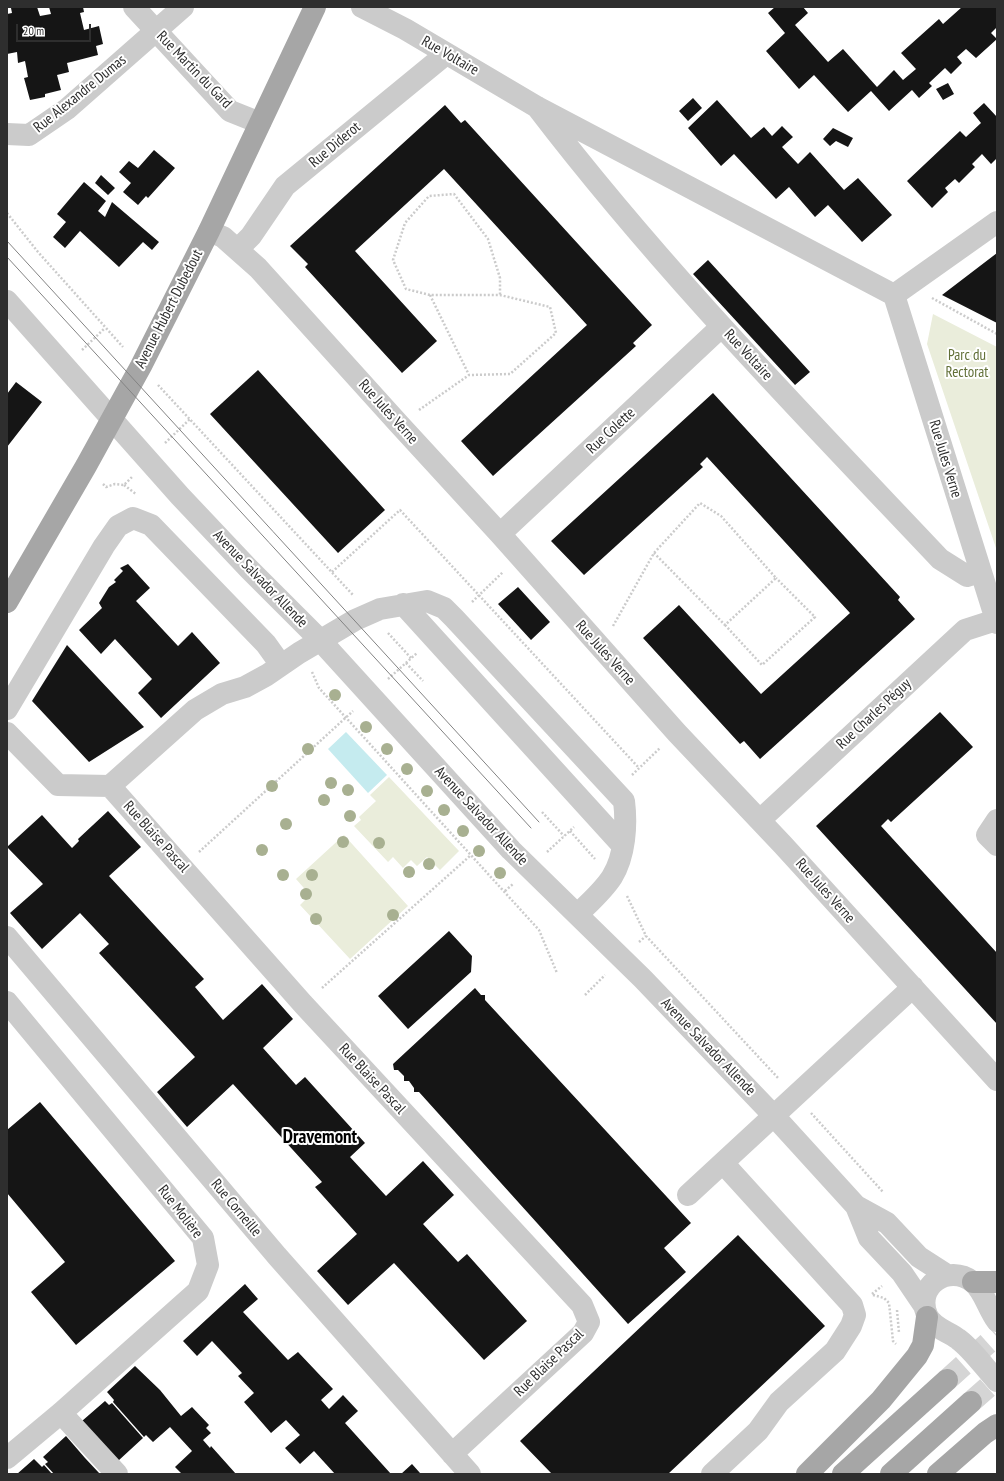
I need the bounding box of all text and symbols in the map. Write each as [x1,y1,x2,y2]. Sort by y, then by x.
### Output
scale bar [18,16,93,42]
text: 20 m [23,23,44,38]
street label: Rue Martin du Gard [153,28,235,112]
street label: Rue Voltaire [418,32,482,80]
street label: Rue Alexandre Dumas [30,51,130,137]
street label: Rue Diderot [306,118,364,172]
street label: Avenue Hubert Dubedout [131,247,207,371]
street label: Rue Voltaire [720,326,776,384]
park label: Parc du Rectorat [946,347,988,382]
street label: Rue Jules Verne [354,376,422,448]
street label: Rue Colette [583,404,639,458]
street label: Rue Jules Verne [925,418,965,500]
street label: Avenue Salvador Allende [209,526,311,632]
street label: Rue Jules Verne [571,617,639,689]
street label: Rue Charles Péguy [833,675,915,753]
street label: Avenue Salvador Allende [431,763,531,869]
street label: Rue Blaise Pascal [119,798,193,876]
street label: Rue Jules Verne [791,855,859,927]
street label: Avenue Salvador Allende [657,994,759,1100]
street label: Rue Blaise Pascal [335,1040,409,1118]
district label: Dravemont [283,1127,357,1149]
street label: Rue Corneille [207,1176,265,1240]
street label: Rue Molière [154,1182,206,1242]
street label: Rue Blaise Pascal [511,1325,587,1401]

